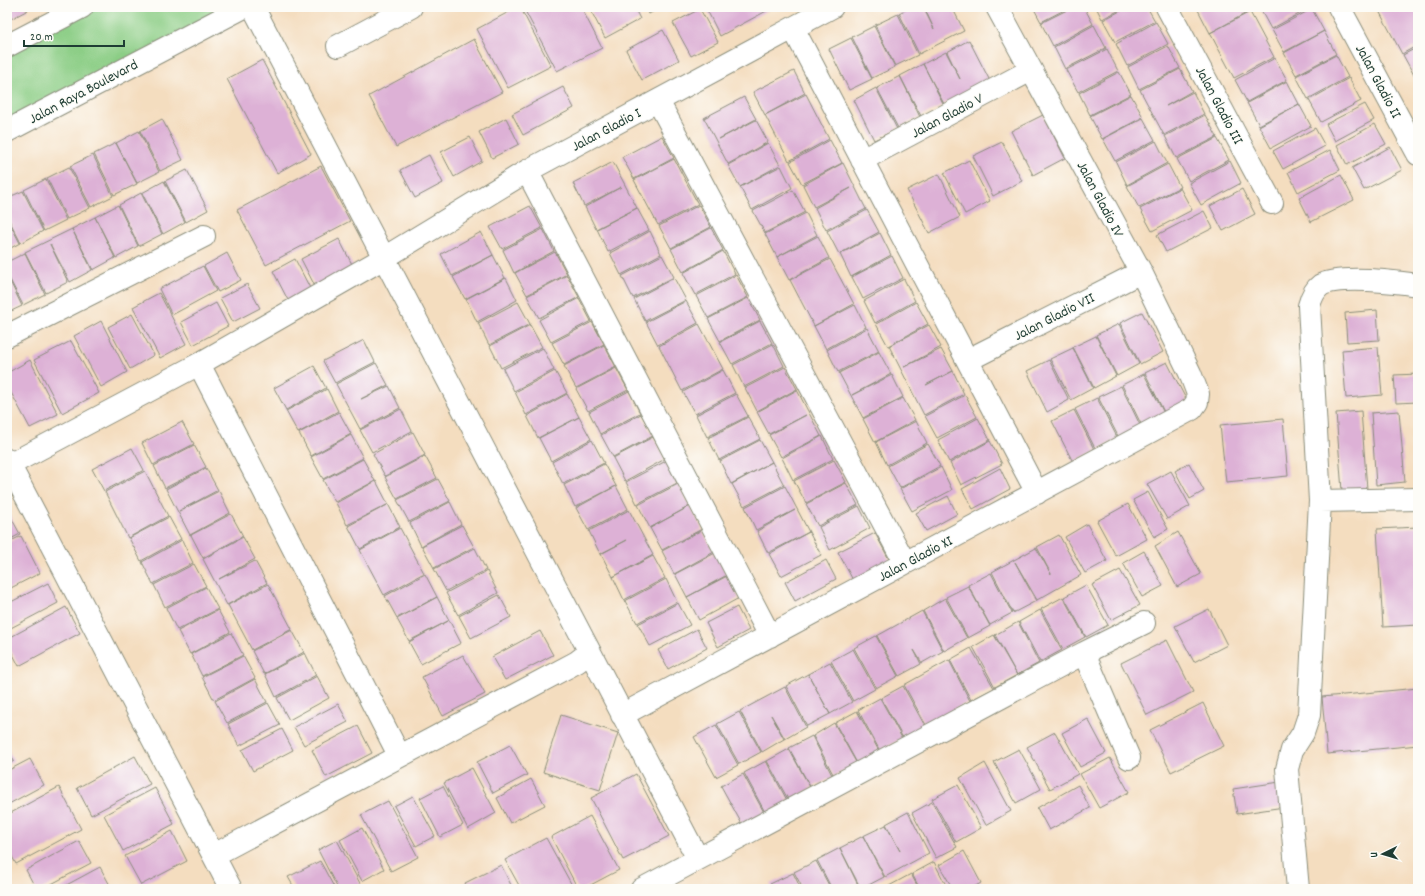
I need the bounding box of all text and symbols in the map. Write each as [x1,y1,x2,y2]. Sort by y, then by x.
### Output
scale bar [24,22,124,48]
text: 20 m [30,29,53,46]
street label: Jalan Gladio II [1349,41,1406,123]
street label: Jalan Raya Boulevard [26,55,142,131]
street label: Jalan Gladio III [1188,63,1248,149]
street label: Jalan Gladio V [908,88,989,145]
street label: Jalan Gladio I [568,103,646,158]
street label: Jalan Gladio IV [1070,158,1129,243]
street label: Jalan Gladio VII [1011,288,1099,348]
street label: Jalan Gladio XI [875,531,957,589]
north arrow [1363,834,1403,874]
text: U [1367,851,1383,858]

